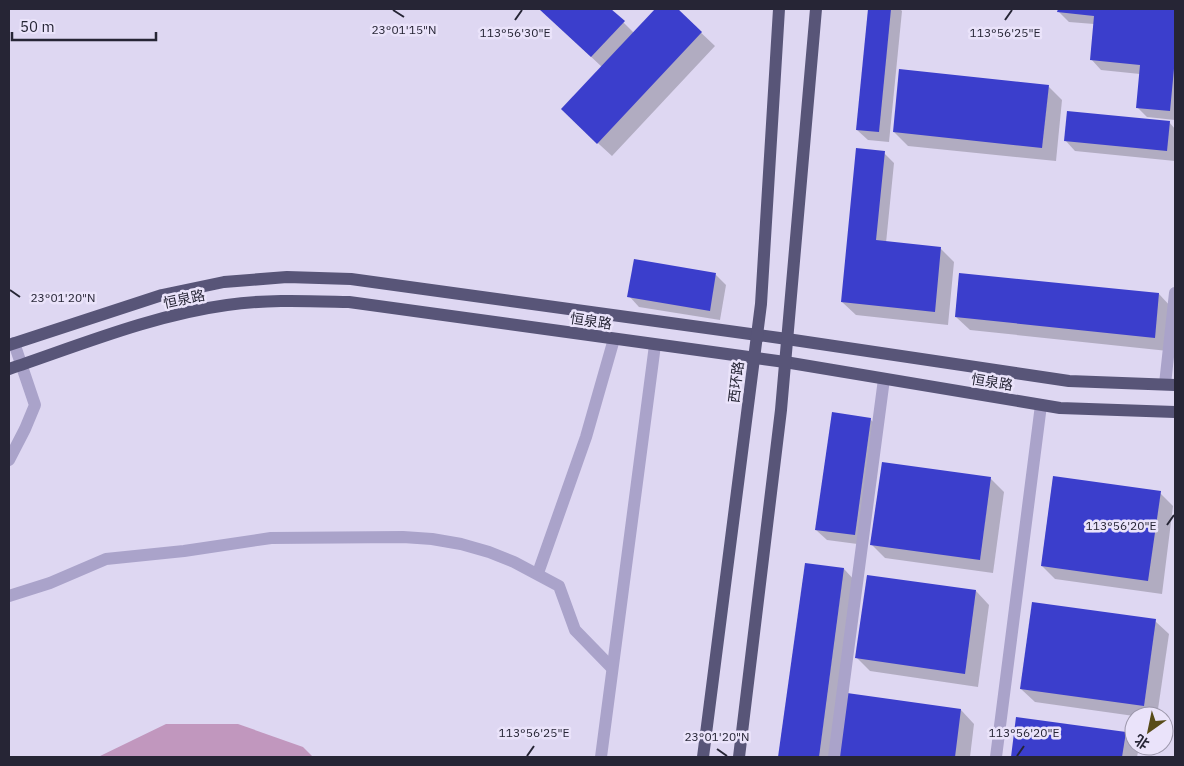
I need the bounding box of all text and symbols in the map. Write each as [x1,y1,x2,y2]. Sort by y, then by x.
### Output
scale bar [12,10,156,42]
text: 50 m [20,17,55,36]
text: 23°01'15"N [371,22,437,37]
text: 113°56'30"E [480,25,550,40]
text: 113°56'25"E [970,25,1040,40]
street label: 恒泉路 [162,286,206,312]
text: 23°01'20"N [30,290,96,305]
street label: 恒泉路 [569,309,613,333]
street label: 西环路 [725,360,747,404]
street label: 恒泉路 [970,370,1014,394]
text: 113°56'20"E [1086,518,1156,533]
north arrow [1124,706,1174,756]
text: 113°56'25"E [499,725,569,740]
text: 113°56'20"E [989,725,1059,740]
text: 23°01'20"N [684,729,750,744]
text: 北 [1131,731,1153,753]

